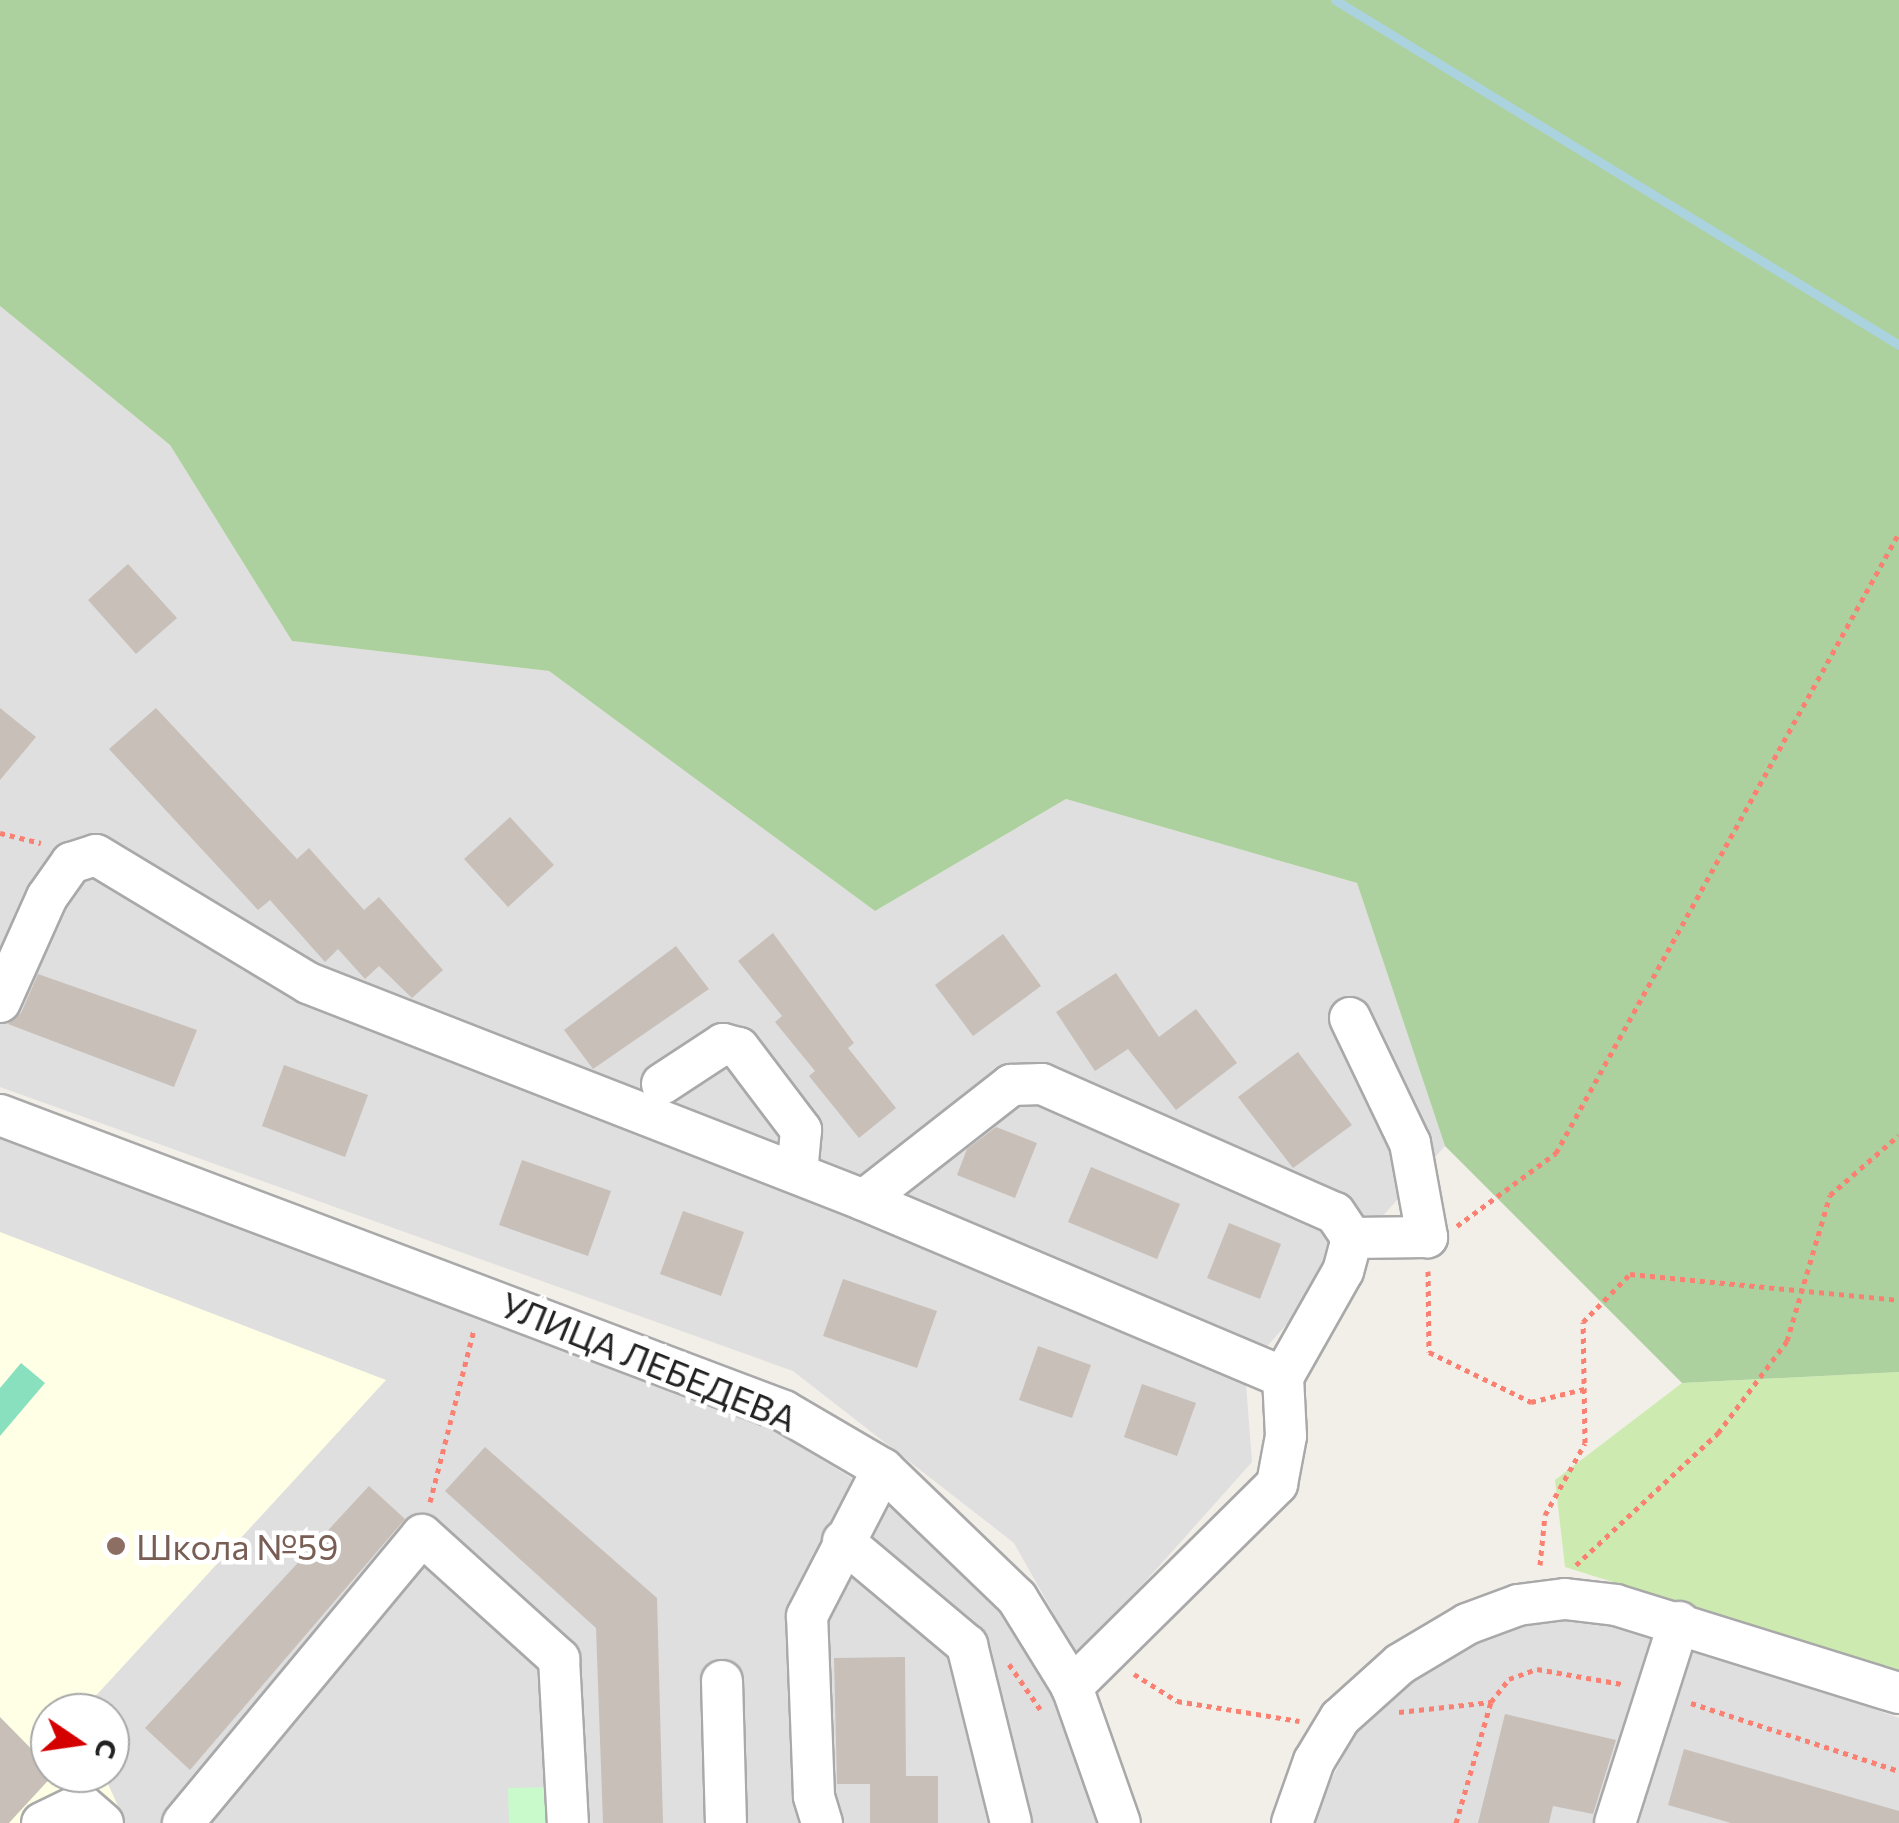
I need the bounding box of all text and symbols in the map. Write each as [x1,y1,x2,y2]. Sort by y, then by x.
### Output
street label: УЛИЦА ЛЕБЕДЕВА [495,1282,803,1440]
place label: Школа №59 [136,1525,339,1567]
marker: Школа №59 [105,1535,127,1557]
north arrow [30,1693,130,1793]
text: С [89,1736,126,1762]

